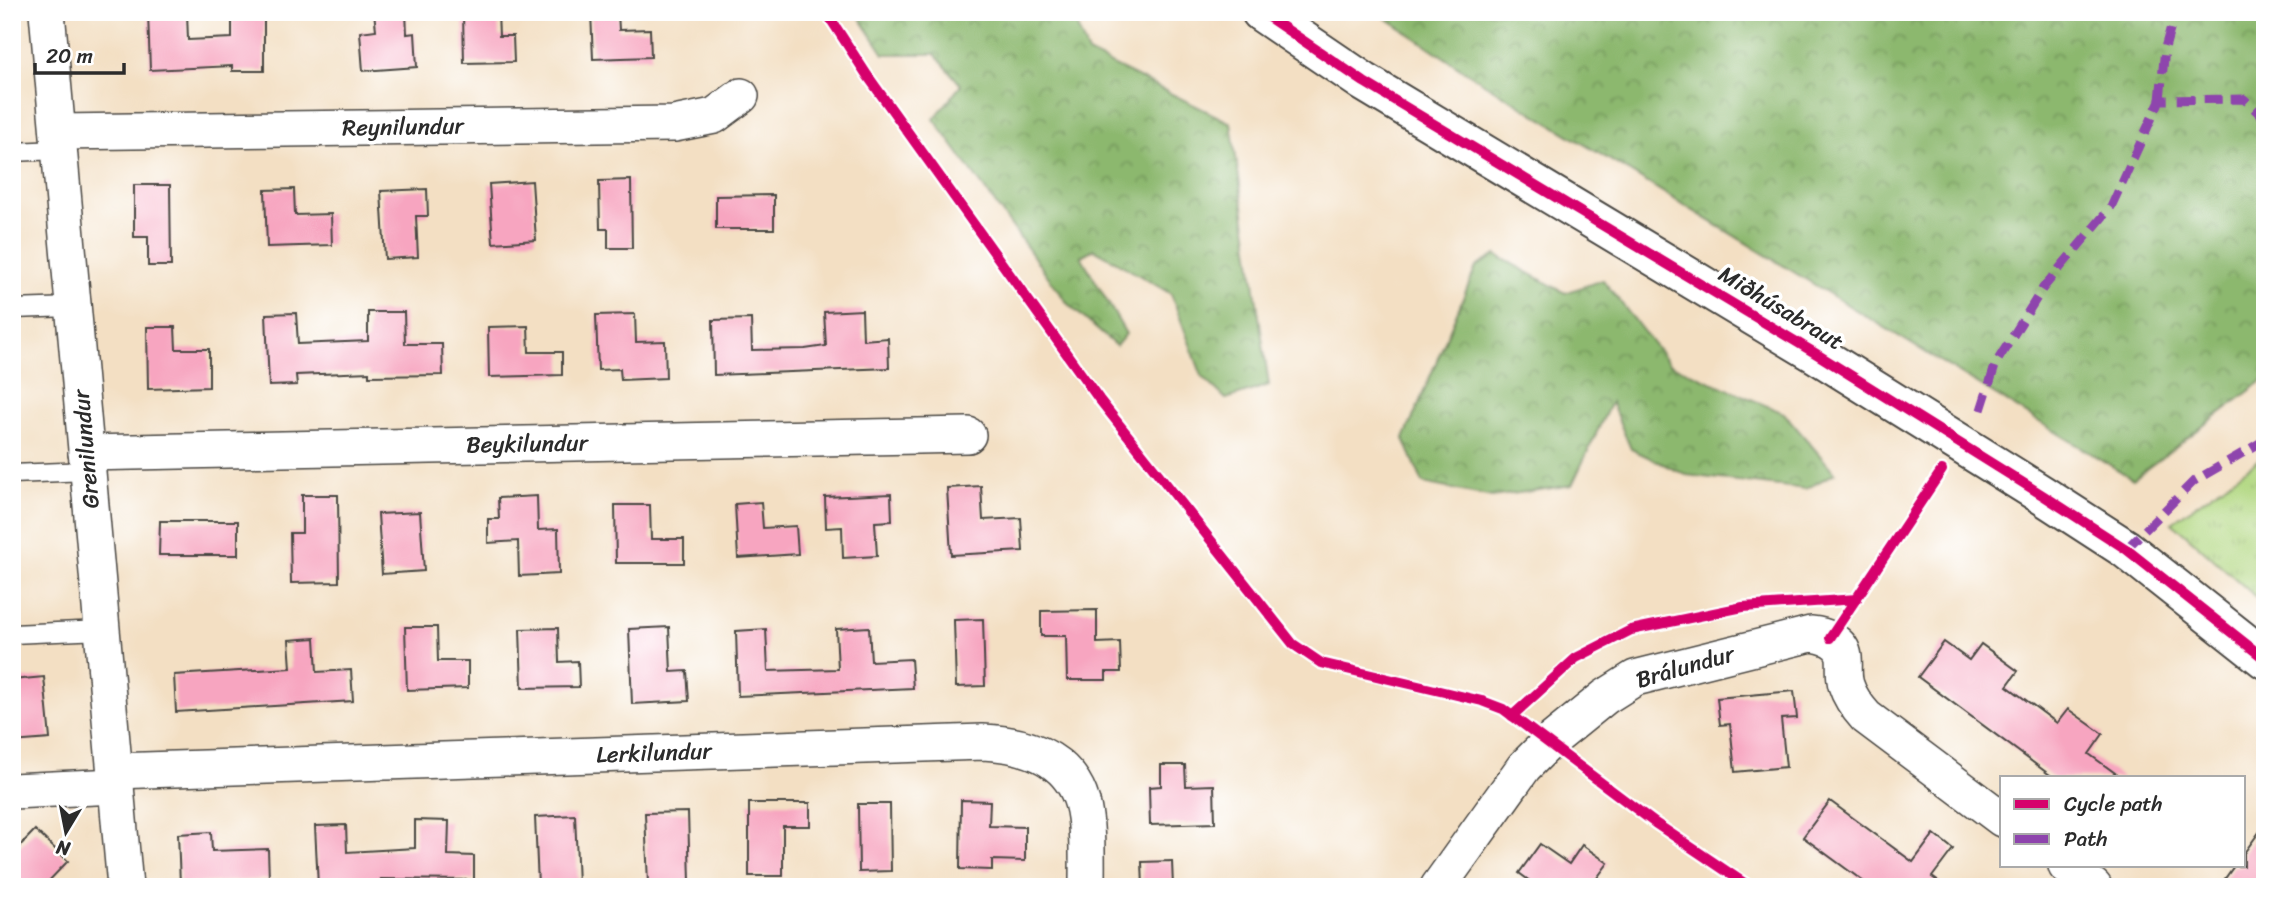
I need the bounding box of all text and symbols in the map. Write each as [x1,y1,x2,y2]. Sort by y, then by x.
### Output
scale bar [35,32,124,76]
text: 20 m [46,37,93,75]
street label: Reynilundur [342,105,466,149]
street label: Miðhúsabraut [1710,254,1852,362]
street label: Grenilundur [60,386,112,510]
street label: Beykilundur [466,422,590,466]
street label: Brálundur [1631,633,1741,701]
street label: Lerkilundur [596,730,714,776]
legend [2000,776,2246,867]
text: Cycle path [2064,785,2163,823]
north arrow [32,797,102,867]
text: Path [2064,820,2107,858]
text: N [53,831,73,866]

